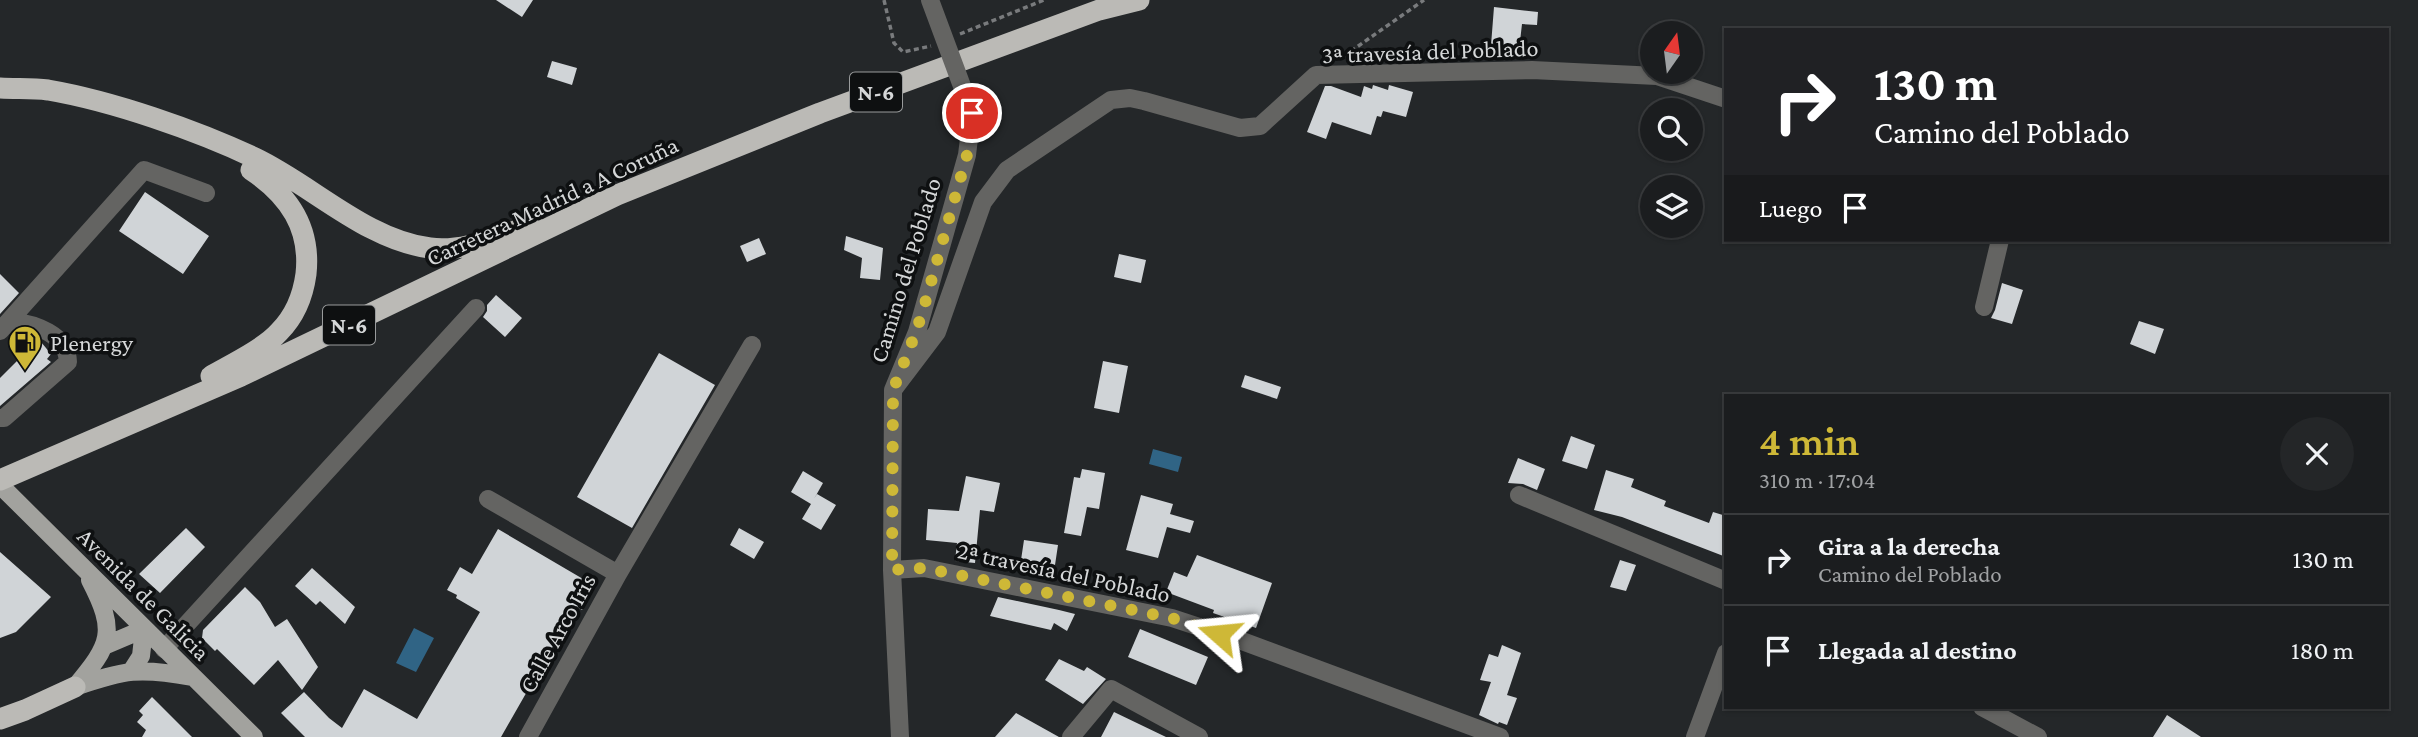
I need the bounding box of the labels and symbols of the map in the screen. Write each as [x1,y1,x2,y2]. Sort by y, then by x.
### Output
north arrow [1640,21,1703,84]
street label: 3ª travesía del Poblado [1321,34,1539,68]
road number: N-6 [850,72,902,111]
pin [942,83,1002,143]
street label: Carretera Madrid a A Coruña [422,131,682,271]
street label: Camino del Poblado [864,174,946,366]
road number: N-6 [323,306,375,344]
fuel station icon: Plenergy [6,323,44,372]
place label: Plenergy [50,329,134,356]
street label: Avenida de Galicia [72,522,216,666]
street label: 2ª travesía del Poblado [955,536,1173,608]
street label: Calle Arco Iris [513,569,601,697]
position arrow [1182,597,1256,671]

